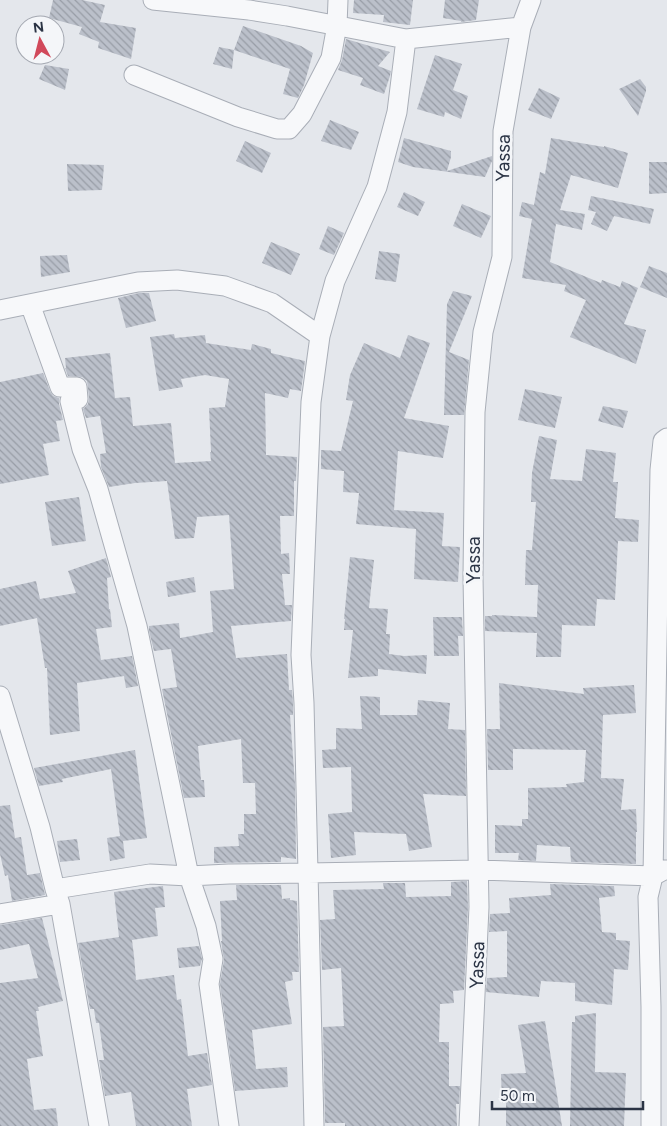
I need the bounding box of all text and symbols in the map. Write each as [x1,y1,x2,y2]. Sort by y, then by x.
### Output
north arrow [15,15,65,65]
text: N [32,18,45,37]
street label: Yassa [491,134,515,182]
street label: Yassa [462,536,485,584]
street label: Yassa [465,941,489,989]
scale bar [492,1078,643,1110]
text: 50 m [500,1087,535,1105]

